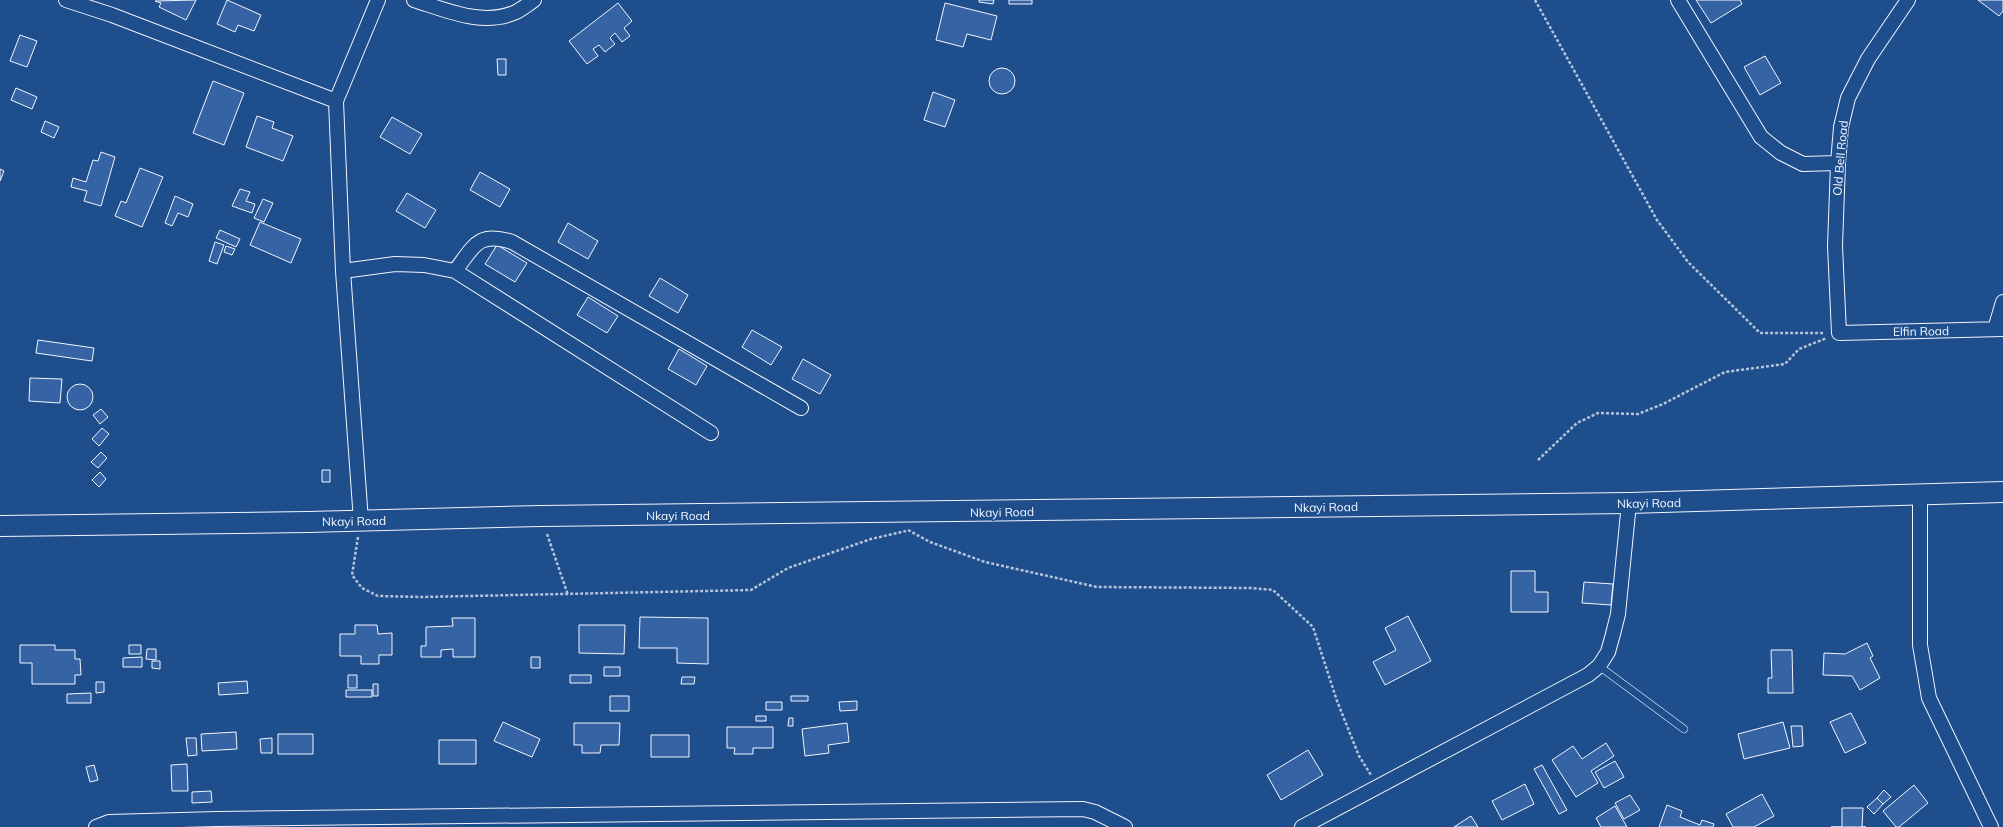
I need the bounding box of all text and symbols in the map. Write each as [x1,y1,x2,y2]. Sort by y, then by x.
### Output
street label: Old Bell Road [1829,120,1851,196]
street label: Elfin Road [1893,323,1949,339]
street label: Nkayi Road [1617,495,1681,511]
street label: Nkayi Road [1294,499,1358,515]
street label: Nkayi Road [970,504,1034,520]
street label: Nkayi Road [646,508,710,523]
street label: Nkayi Road [322,513,386,529]

